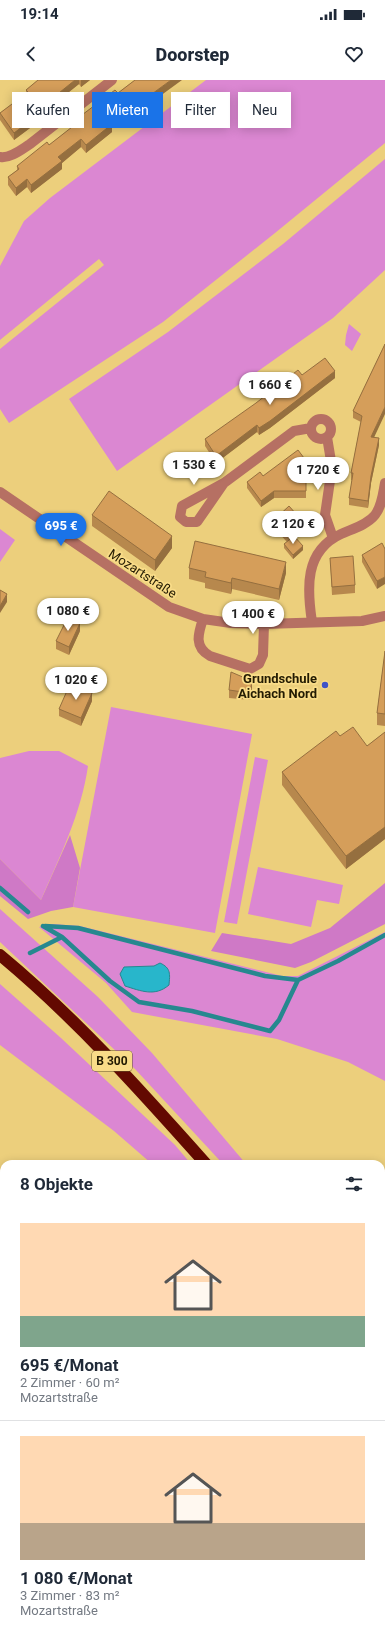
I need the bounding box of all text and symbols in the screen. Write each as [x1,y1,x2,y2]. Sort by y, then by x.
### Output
text: 19:14 [20,5,59,23]
icon: back [20,43,42,65]
icon: heart [343,43,365,65]
text: Doorstep [156,44,229,65]
chip: Kaufen [12,92,84,128]
chip: Mieten [92,92,163,128]
chip: Filter [171,92,230,128]
chip: Neu [238,92,291,128]
pin: 1 660 € [233,372,307,406]
text: 1 660 € [248,377,292,392]
pin: 1 530 € [157,452,231,486]
text: 1 530 € [172,457,216,472]
pin: 1 720 € [281,457,355,491]
text: 1 720 € [296,462,340,477]
pin: 2 120 € [256,511,330,545]
pin: 695 € [33,513,89,547]
text: 2 120 € [271,516,315,531]
text: 695 € [44,518,78,533]
street label: Mozartstraße [106,546,180,601]
pin: 1 080 € [31,598,105,632]
pin: 1 400 € [216,601,290,635]
text: 1 080 € [46,603,90,618]
text: 1 400 € [231,606,275,621]
pin: 1 020 € [39,667,113,701]
place label: Grundschule Aichach Nord [238,671,317,701]
text: 1 020 € [54,672,98,687]
marker: Grundschule Aichach Nord [320,680,330,690]
road number: B 300 [92,1051,132,1071]
icon: filters [343,1173,365,1195]
text: 8 Objekte [20,1174,93,1194]
icon: home [157,1249,229,1321]
text: 695 €/Monat [20,1355,118,1375]
text: 2 Zimmer · 60 m² [20,1375,119,1390]
text: Mozartstraße [20,1390,98,1405]
icon: home [157,1462,229,1534]
text: 1 080 €/Monat [20,1568,132,1588]
text: 3 Zimmer · 83 m² [20,1588,119,1603]
text: Mozartstraße [20,1603,98,1618]

